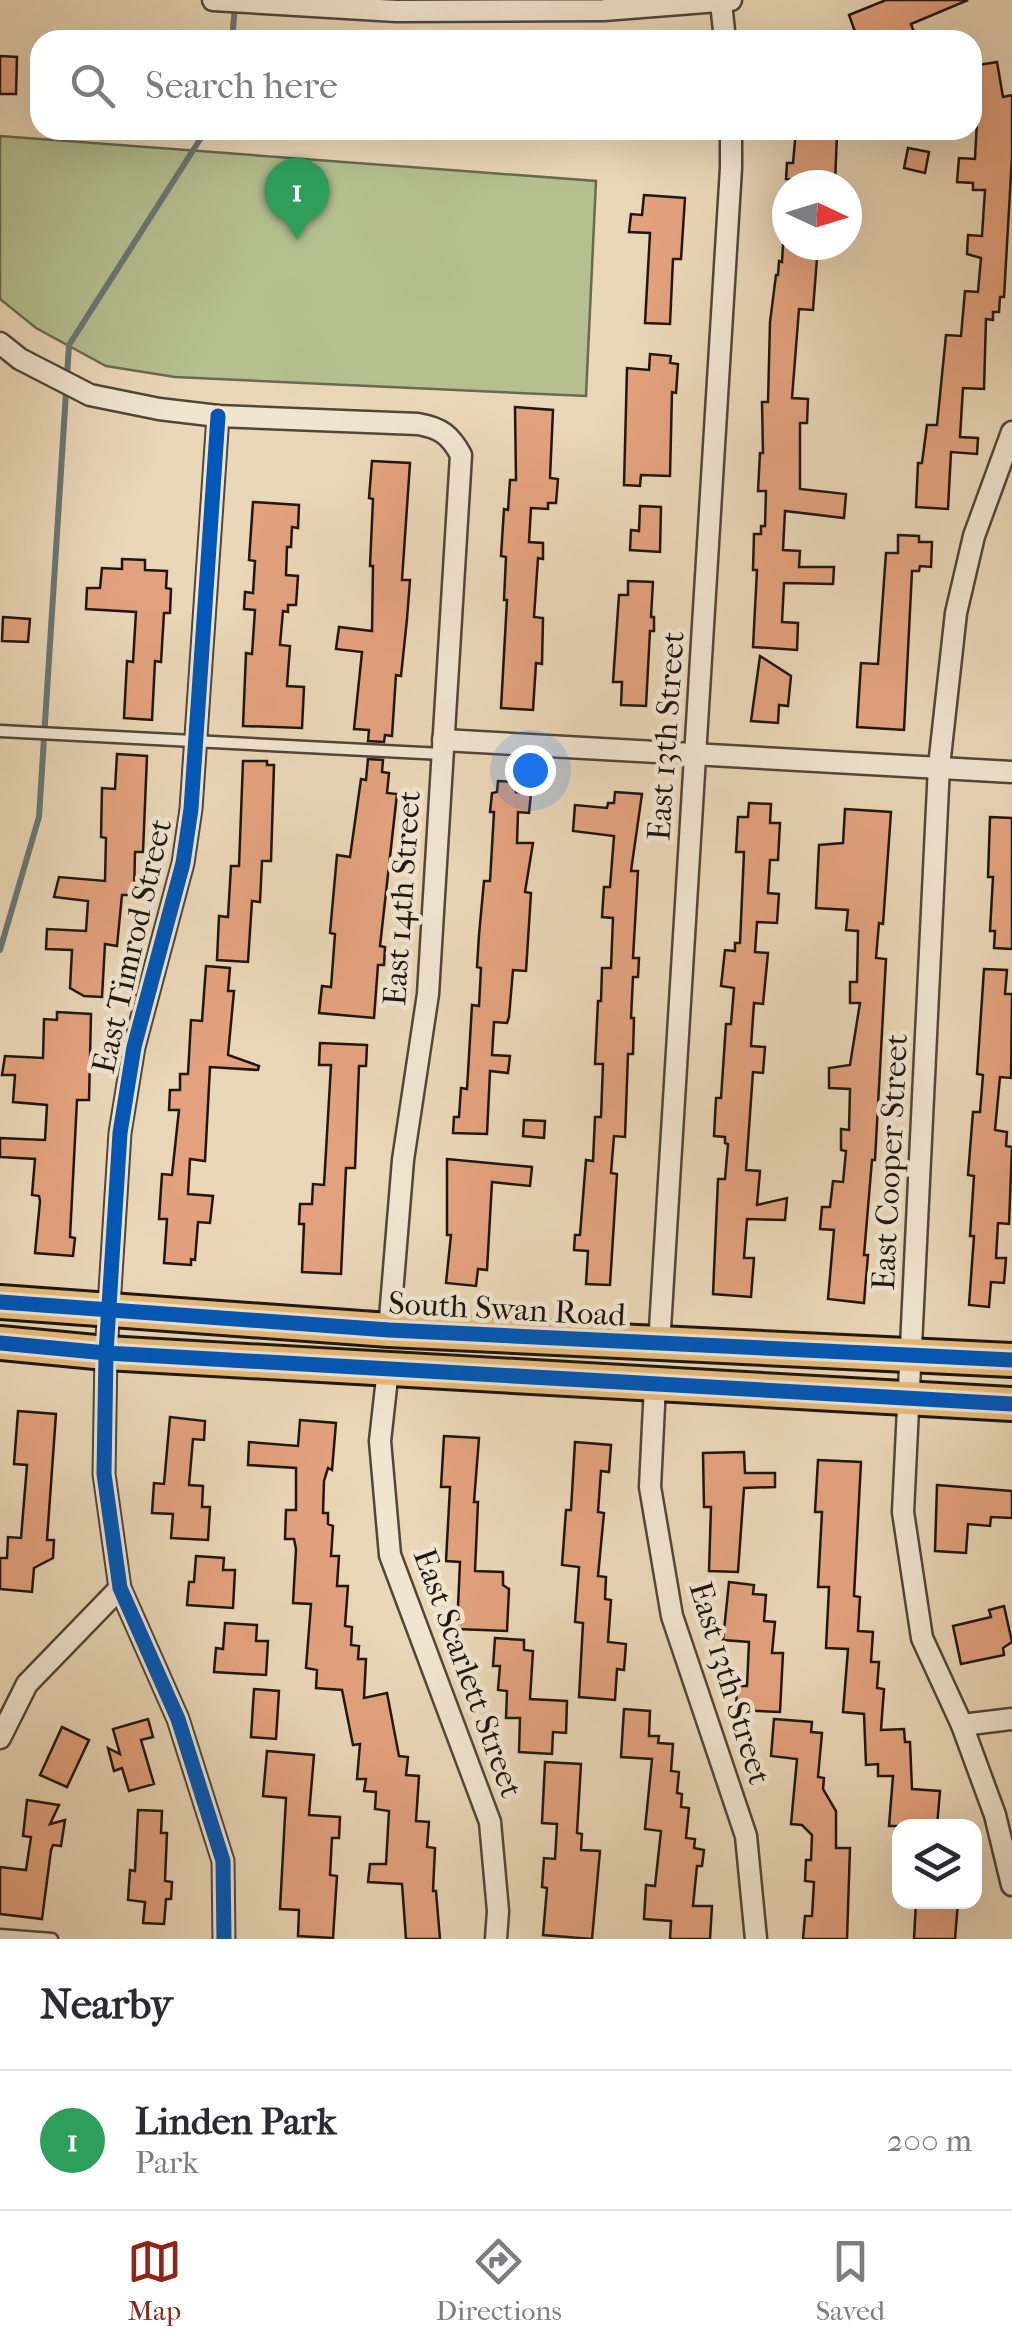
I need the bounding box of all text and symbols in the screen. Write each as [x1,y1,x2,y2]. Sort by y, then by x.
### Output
search box [30,30,982,140]
icon: search [65,58,120,113]
text: Search here [145,63,338,108]
pin: 1 [264,158,330,240]
north arrow [772,170,862,260]
street label: East 13th Street [640,630,692,842]
your location [505,745,556,796]
street label: East 14th Street [376,789,428,1007]
street label: East Timrod Street [85,815,179,1077]
street label: East Cooper Street [865,1032,915,1291]
street label: South Swan Road [387,1284,627,1334]
street label: East Scarlett Street [406,1544,530,1803]
street label: East 13th Street [682,1577,779,1789]
map controls [892,1819,982,1909]
button: layers [892,1819,982,1909]
text: Nearby [40,1980,172,2029]
text: Linden Park [135,2099,336,2144]
text: 1 [67,2122,78,2159]
text: 200 m [887,2122,972,2159]
text: Park [135,2144,199,2181]
tab: Map [127,2234,182,2327]
tab: Directions [436,2234,562,2327]
tab: Saved [816,2234,885,2327]

